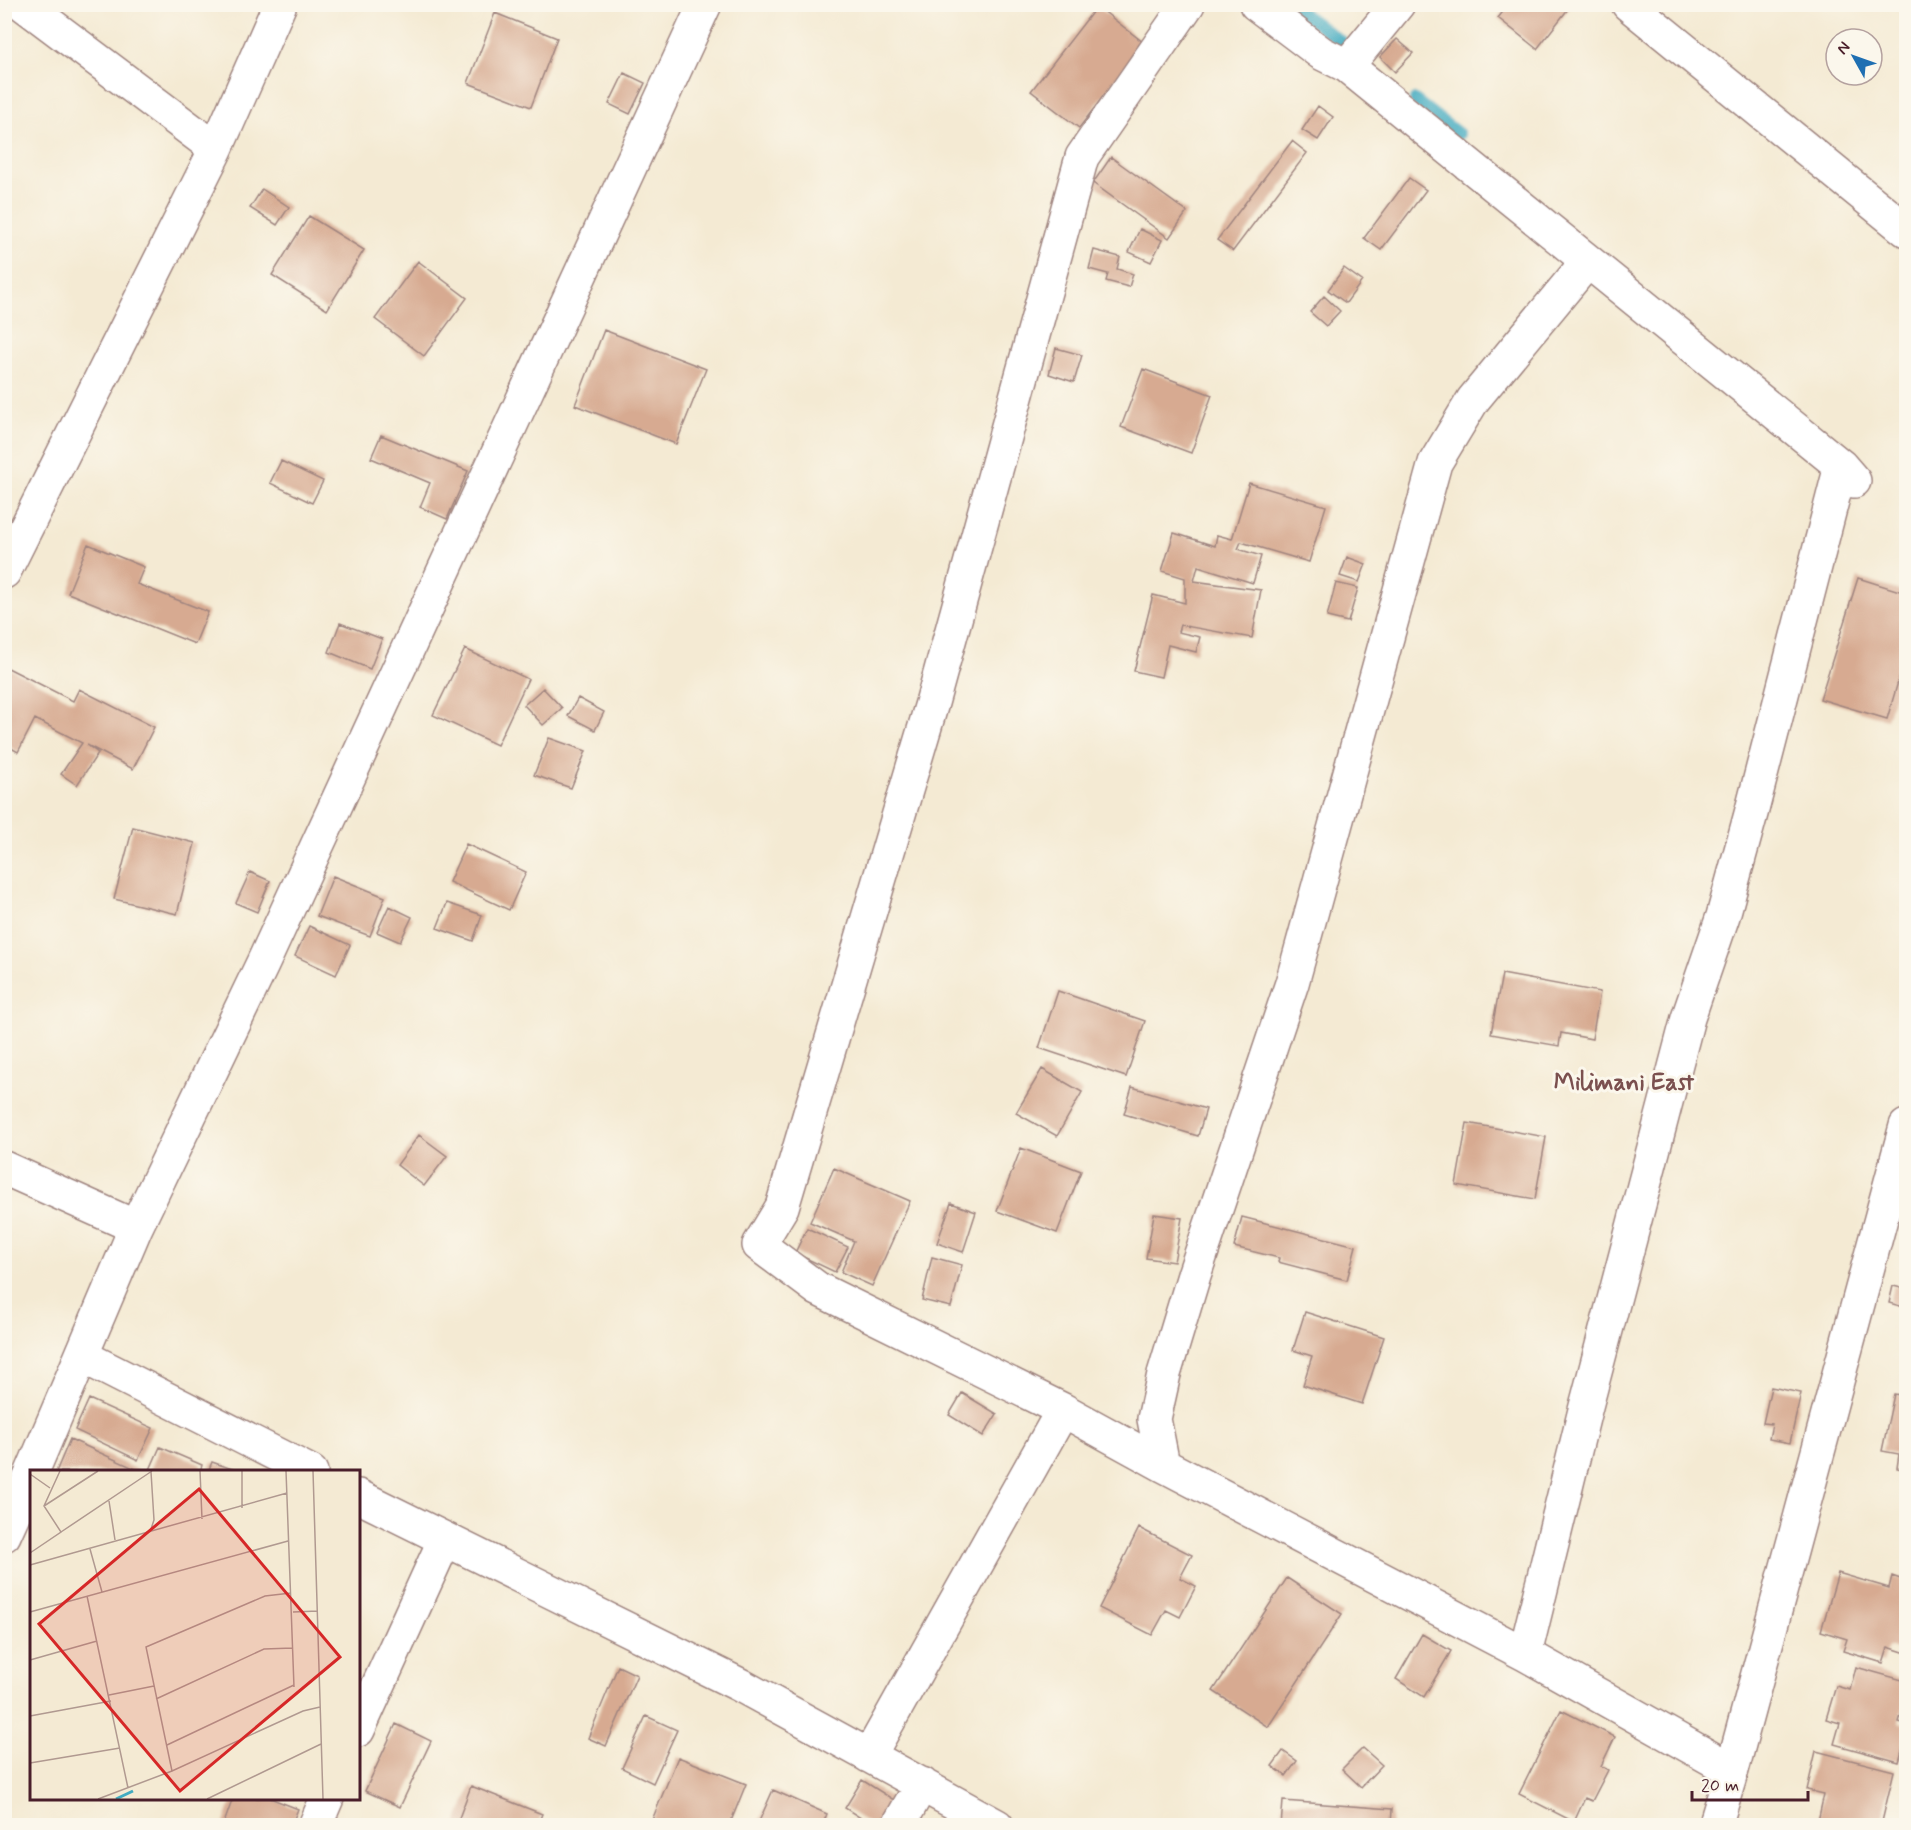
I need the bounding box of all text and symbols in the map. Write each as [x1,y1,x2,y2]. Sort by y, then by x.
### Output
north arrow [1824,27,1884,87]
text: N [1832,37,1855,59]
district label: Milimani East [1554,1068,1695,1099]
inset map [30,1470,360,1800]
scale bar [1692,1764,1808,1802]
text: 20 m [1701,1774,1739,1798]

